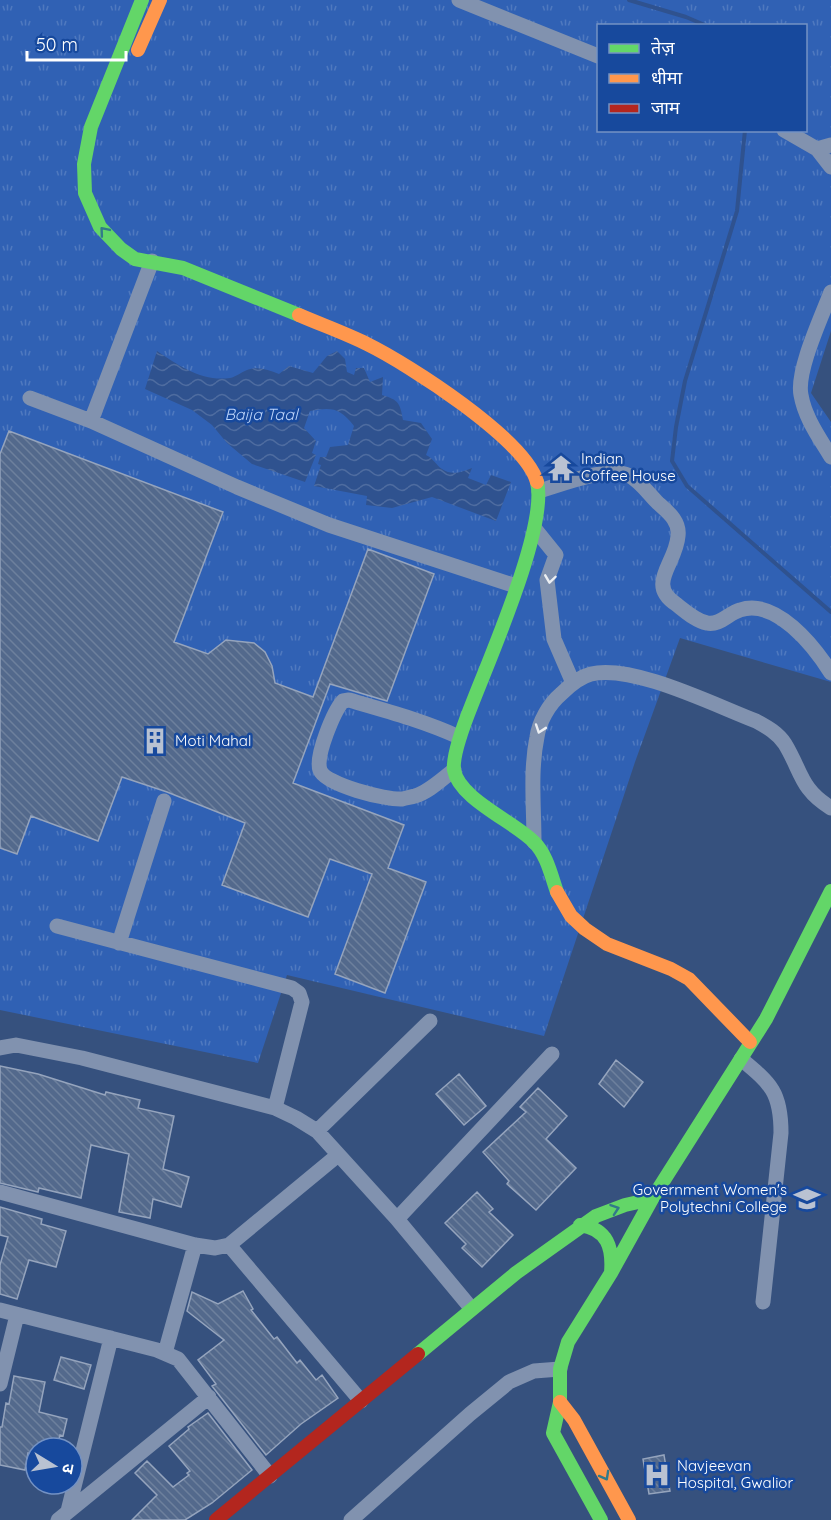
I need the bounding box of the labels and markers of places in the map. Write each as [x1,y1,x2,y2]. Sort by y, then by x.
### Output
place label: Indian Coffee House [581,449,676,485]
temple icon: Indian Coffee House [546,453,576,483]
building icon: Moti Mahal [140,726,170,756]
place label: Moti Mahal [175,731,251,750]
place label: Government Women's Polytechni College [633,1180,787,1216]
school or university icon: Government Women's Polytechni College [792,1184,822,1214]
place label: Navjeevan Hospital, Gwalior [677,1456,793,1492]
hospital icon: Navjeevan Hospital, Gwalior [642,1460,672,1490]

